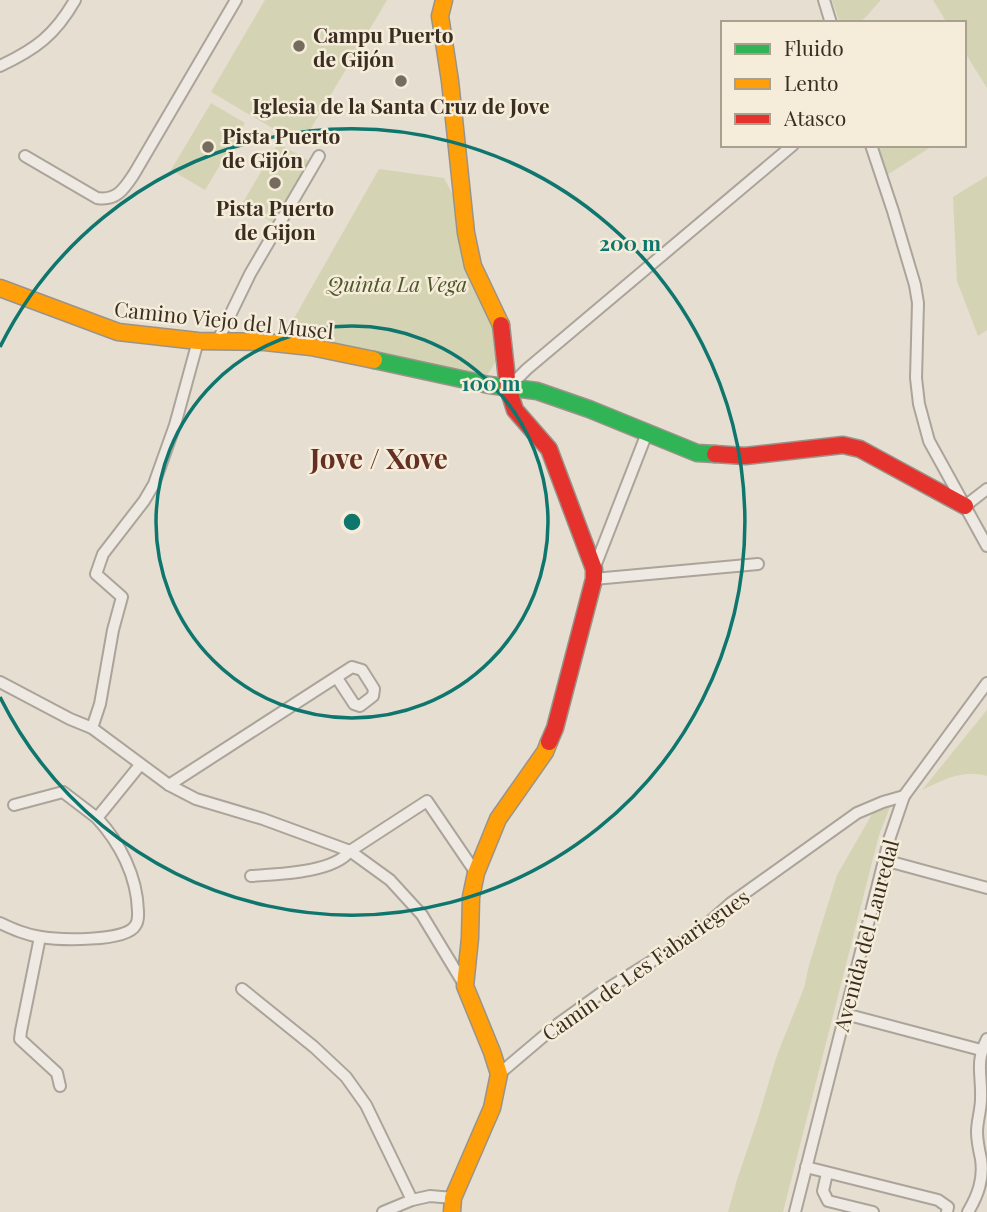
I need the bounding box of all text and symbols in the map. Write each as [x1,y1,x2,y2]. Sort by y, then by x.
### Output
place label: Campu Puerto de Gijón [313,20,454,72]
legend [721,21,966,147]
text: Fluido [784,33,844,61]
marker: Campu Puerto de Gijón [291,38,307,54]
text: Lento [784,68,838,96]
marker: Iglesia de la Santa Cruz de Jove [393,73,409,89]
place label: Iglesia de la Santa Cruz de Jove [252,91,550,119]
text: Atasco [783,103,846,131]
place label: Pista Puerto de Gijón [222,121,341,173]
marker: Pista Puerto de Gijón [200,139,216,155]
marker: Pista Puerto de Gijon [267,175,283,191]
place label: Pista Puerto de Gijon [216,193,334,245]
text: 200 m [599,228,661,256]
park label: Quinta La Vega [326,269,467,297]
street label: Camino Viejo del Musel [113,294,335,344]
text: 100 m [461,368,521,396]
district label: Jove / Xove [309,439,448,476]
centre of rings [340,510,364,534]
street label: Avenida del Lauredal [826,836,904,1035]
street label: Camín de Les Fabariegues [536,882,754,1046]

